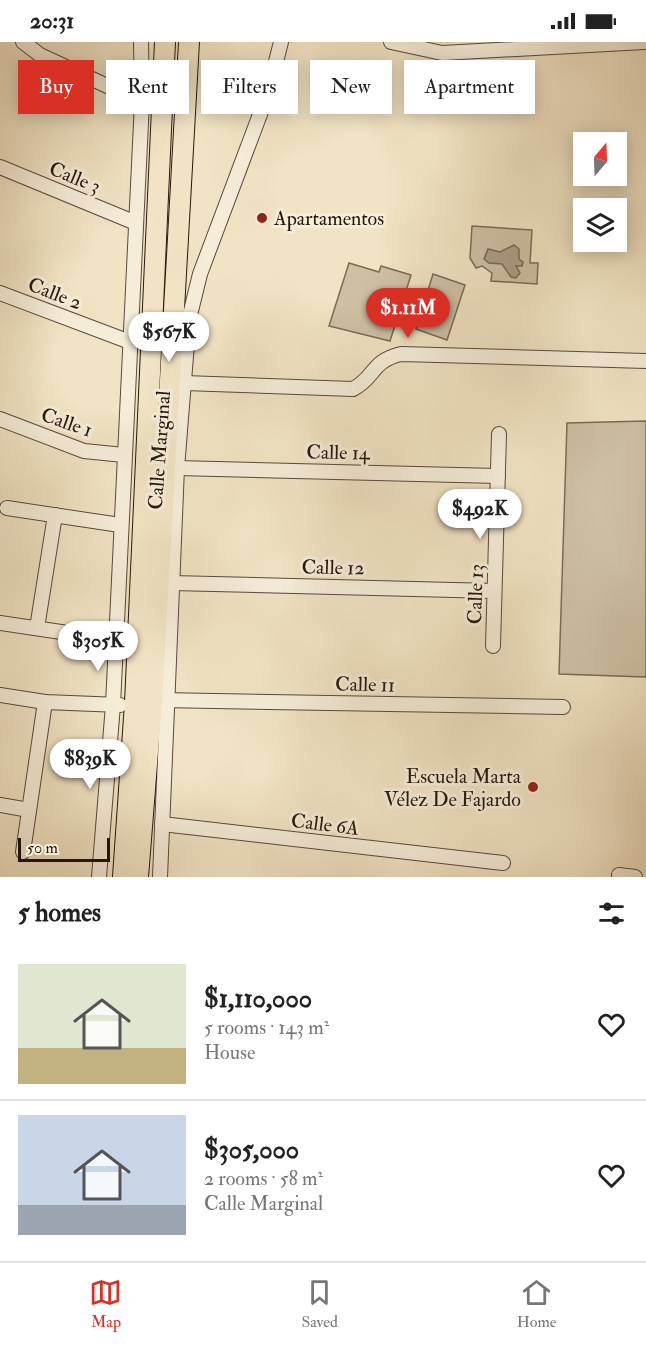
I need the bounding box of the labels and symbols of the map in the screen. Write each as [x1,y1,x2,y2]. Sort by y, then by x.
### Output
north arrow [573,132,627,186]
street label: Calle 3 [45,156,104,199]
place label: Apartamentos [273,206,384,232]
marker: Apartamentos [255,211,269,225]
street label: Calle 2 [24,272,85,315]
pin: $1.11M [359,288,457,339]
pin: $567K [127,312,211,363]
street label: Calle Marginal [143,390,176,510]
street label: Calle 1 [38,402,96,443]
street label: Calle 14 [306,439,371,466]
pin: $492K [438,489,522,540]
street label: Calle 12 [301,554,365,581]
street label: Calle 13 [462,563,489,625]
pin: $305K [56,621,140,672]
street label: Calle 11 [335,671,395,698]
pin: $839K [48,739,132,790]
place label: Escuela Marta Vélez De Fajardo [384,764,522,812]
marker: Escuela Marta Vélez De Fajardo [526,780,540,794]
street label: Calle 6A [290,808,361,841]
scale bar [18,835,110,862]

